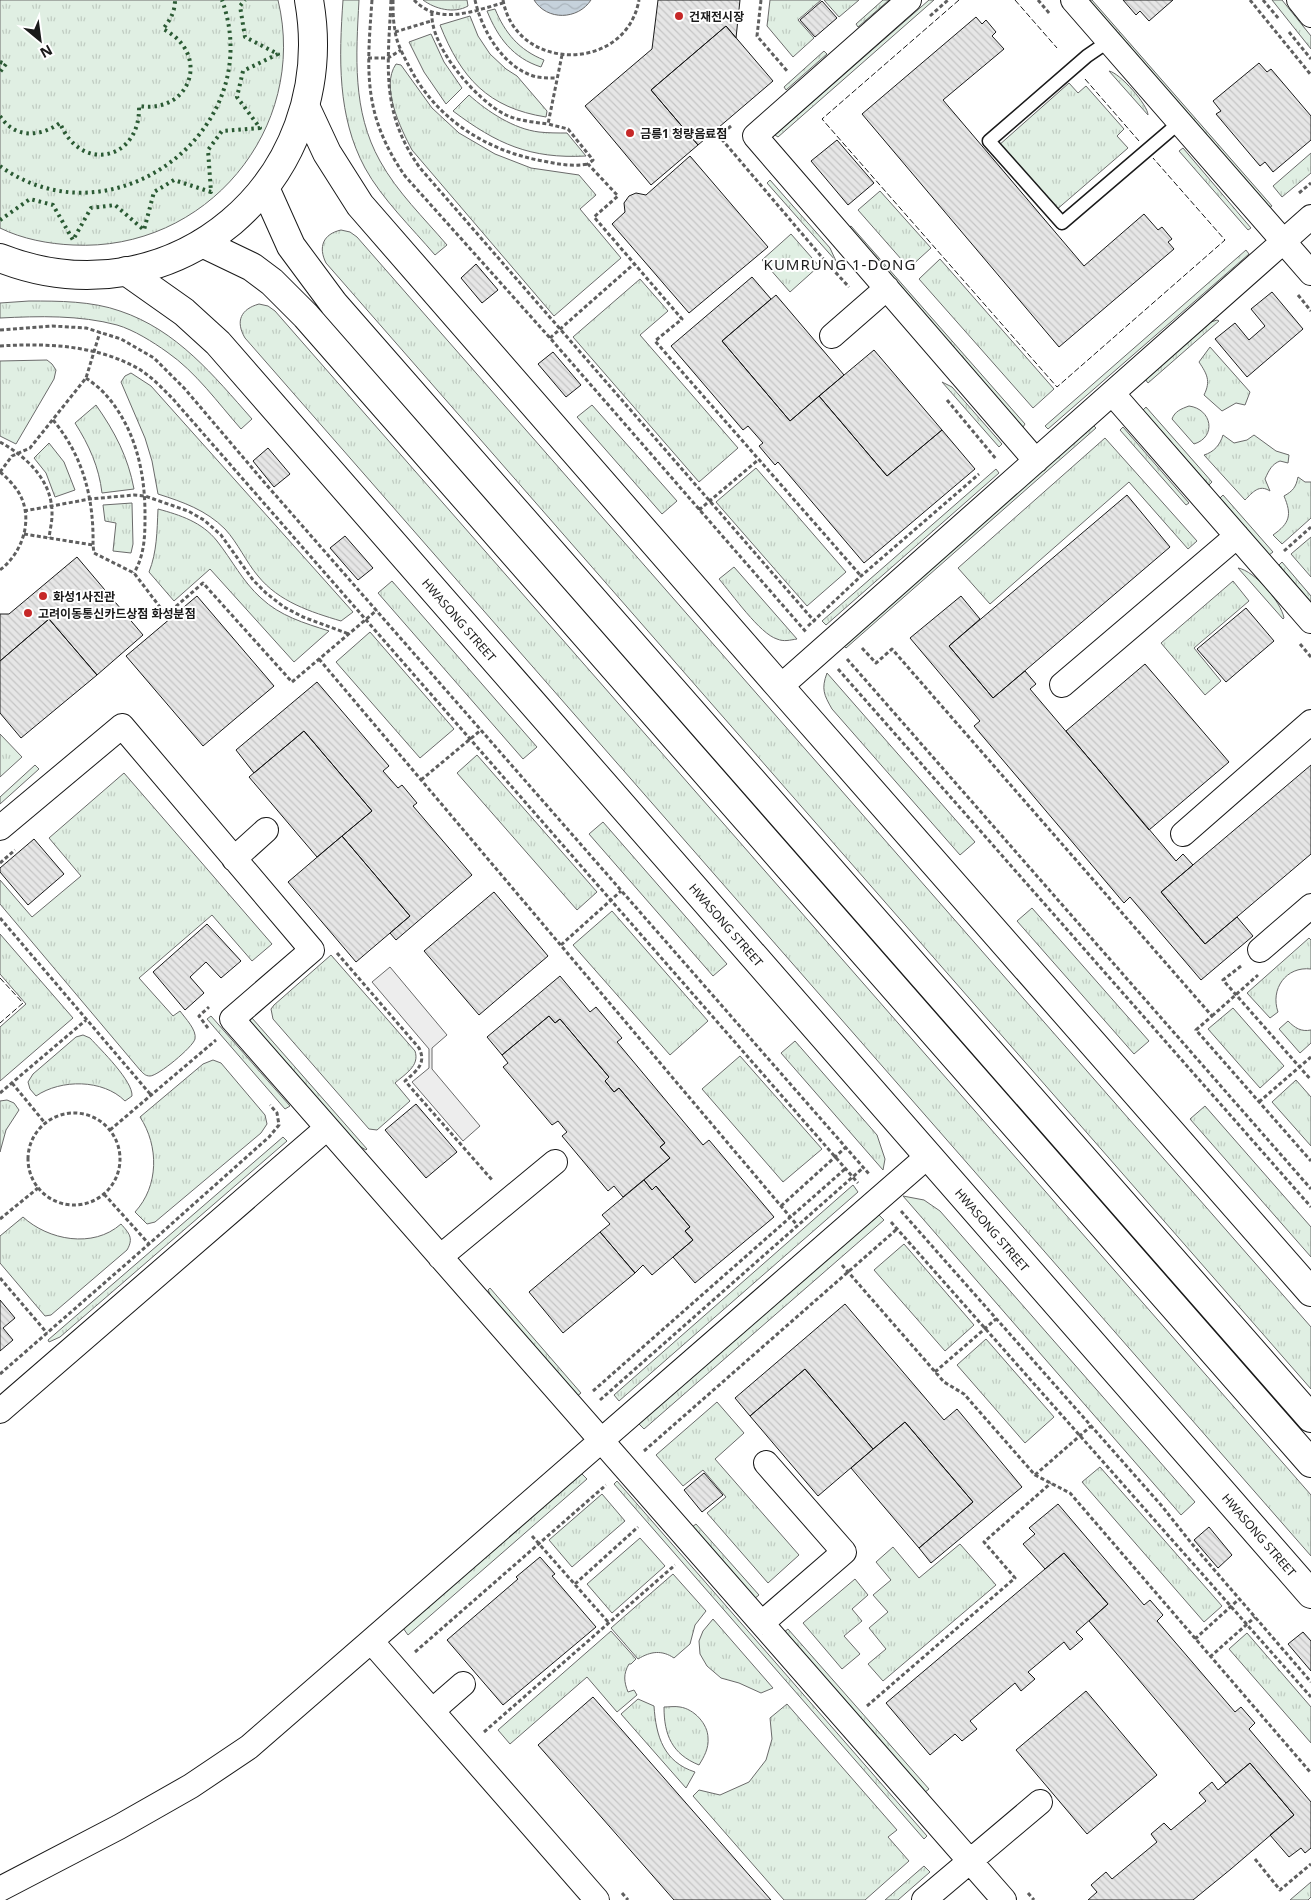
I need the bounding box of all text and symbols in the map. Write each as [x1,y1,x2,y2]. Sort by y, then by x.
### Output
place label: 건재전시장 [689,8,744,25]
marker: 건재전시장 [673,10,685,22]
north arrow [15,15,65,65]
text: N [37,41,56,63]
place label: 금릉1 청량음료점 [640,125,727,142]
marker: 금릉1 청량음료점 [624,127,636,139]
district label: KUMRUNG 1-DONG [764,254,916,274]
street label: HWASONG STREET [418,575,500,665]
place label: 화성1사진관 [53,588,115,605]
marker: 화성1사진관 [37,590,49,602]
place label: 고려이동통신카드상점 화성분점 [38,605,196,622]
marker: 고려이동통신카드상점 화성분점 [22,607,34,619]
street label: HWASONG STREET [685,880,767,970]
street label: HWASONG STREET [951,1185,1033,1275]
street label: HWASONG STREET [1218,1490,1300,1580]

